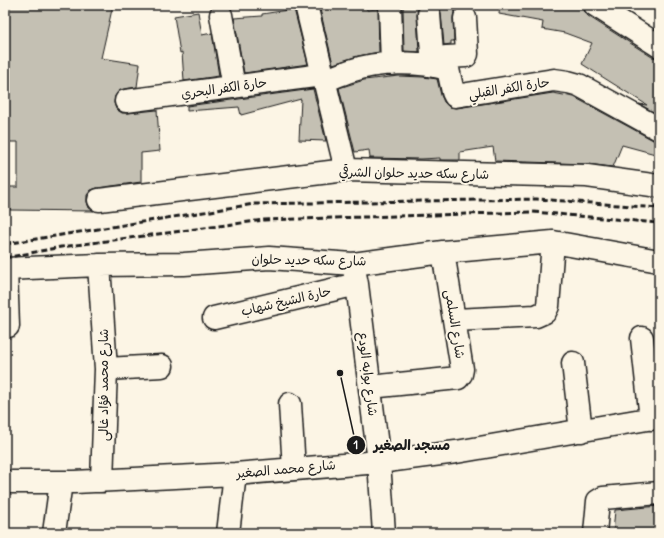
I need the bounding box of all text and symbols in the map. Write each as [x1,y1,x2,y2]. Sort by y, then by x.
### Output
street label: حارة الكفر القبلي [467,73,551,106]
street label: حارة الكفر البحري [180,74,268,103]
street label: شارع سكه حديد حلوان الشرقي [339,163,489,184]
street label: شارع سكه حديد حلوان [251,250,367,271]
street label: حارة الشيخ شهاب [239,282,333,321]
street label: شارع السلمى [440,288,469,360]
street label: شارع محمد فؤاد غالى [95,329,113,441]
street label: شارع بوابه الودع [353,331,382,417]
callout: مسجد الصغير [346,432,458,458]
text: مسجد الصغير [372,436,450,454]
text: 1 [354,437,358,452]
street label: شارع محمد الصغير [235,456,336,483]

